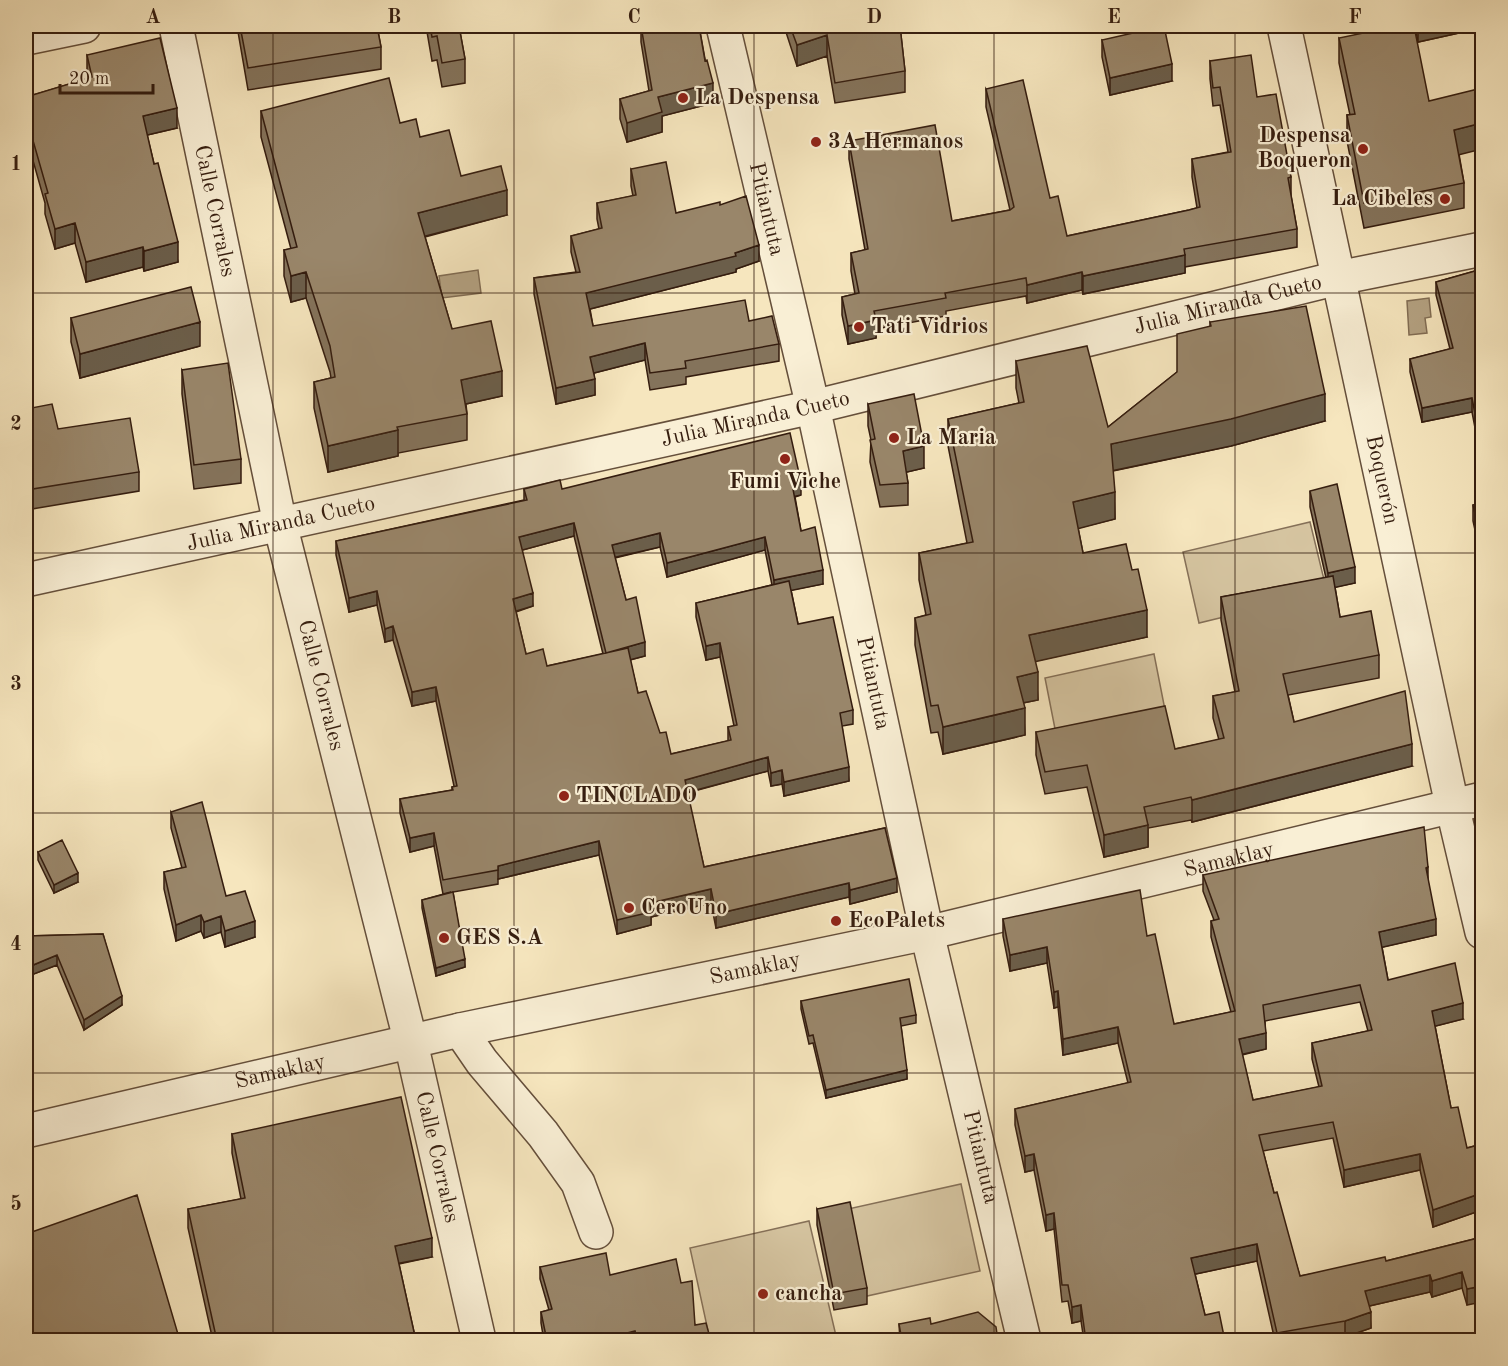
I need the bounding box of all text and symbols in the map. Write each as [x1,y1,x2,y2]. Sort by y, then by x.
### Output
text: A [145,8,161,28]
text: B [387,8,401,28]
text: C [627,8,641,28]
text: D [866,8,882,28]
text: E [1107,8,1121,28]
text: F [1348,8,1362,28]
scale bar [60,57,153,95]
text: 20 m [69,70,109,88]
place label: La Despensa [695,87,819,109]
marker: La Despensa [676,91,690,105]
place label: Despensa Boqueron [1257,125,1351,172]
place label: 3A Hermanos [828,131,963,153]
marker: 3A Hermanos [809,135,823,149]
marker: Despensa Boqueron [1356,142,1370,156]
street label: Calle Corrales [190,143,239,279]
text: 1 [10,155,22,175]
street label: Pitiantuta [745,160,788,258]
place label: La Cibeles [1331,188,1433,210]
marker: La Cibeles [1438,192,1452,206]
street label: Julia Miranda Cueto [1132,271,1324,339]
place label: Tati Vidrios [871,316,988,338]
marker: Tati Vidrios [852,320,866,334]
street label: Julia Miranda Cueto [659,387,852,451]
text: 2 [10,415,22,435]
place label: La Maria [906,427,996,449]
marker: La Maria [887,431,901,445]
street label: Boquerón [1361,433,1402,526]
marker: Fumi Viche [778,452,792,466]
place label: Fumi Viche [729,471,841,493]
street label: Julia Miranda Cueto [185,493,377,555]
street label: Calle Corrales [294,618,348,753]
street label: Pitiantuta [852,634,894,732]
text: 3 [10,675,22,695]
place label: TINCLADO [576,785,697,807]
marker: TINCLADO [557,789,571,803]
street label: Samaklay [1181,839,1277,882]
place label: CeroUno [641,897,727,919]
marker: CeroUno [622,901,636,915]
place label: EcoPalets [848,910,945,932]
marker: EcoPalets [829,914,843,928]
place label: GES S.A [456,927,544,949]
marker: GES S.A [437,931,451,945]
text: 4 [10,935,22,955]
street label: Samaklay [708,948,803,989]
street label: Samaklay [233,1051,328,1093]
street label: Calle Corrales [411,1089,463,1225]
street label: Pitiantuta [959,1108,1002,1206]
text: 5 [10,1194,22,1215]
place label: cancha [775,1283,843,1305]
marker: cancha [756,1287,770,1301]

